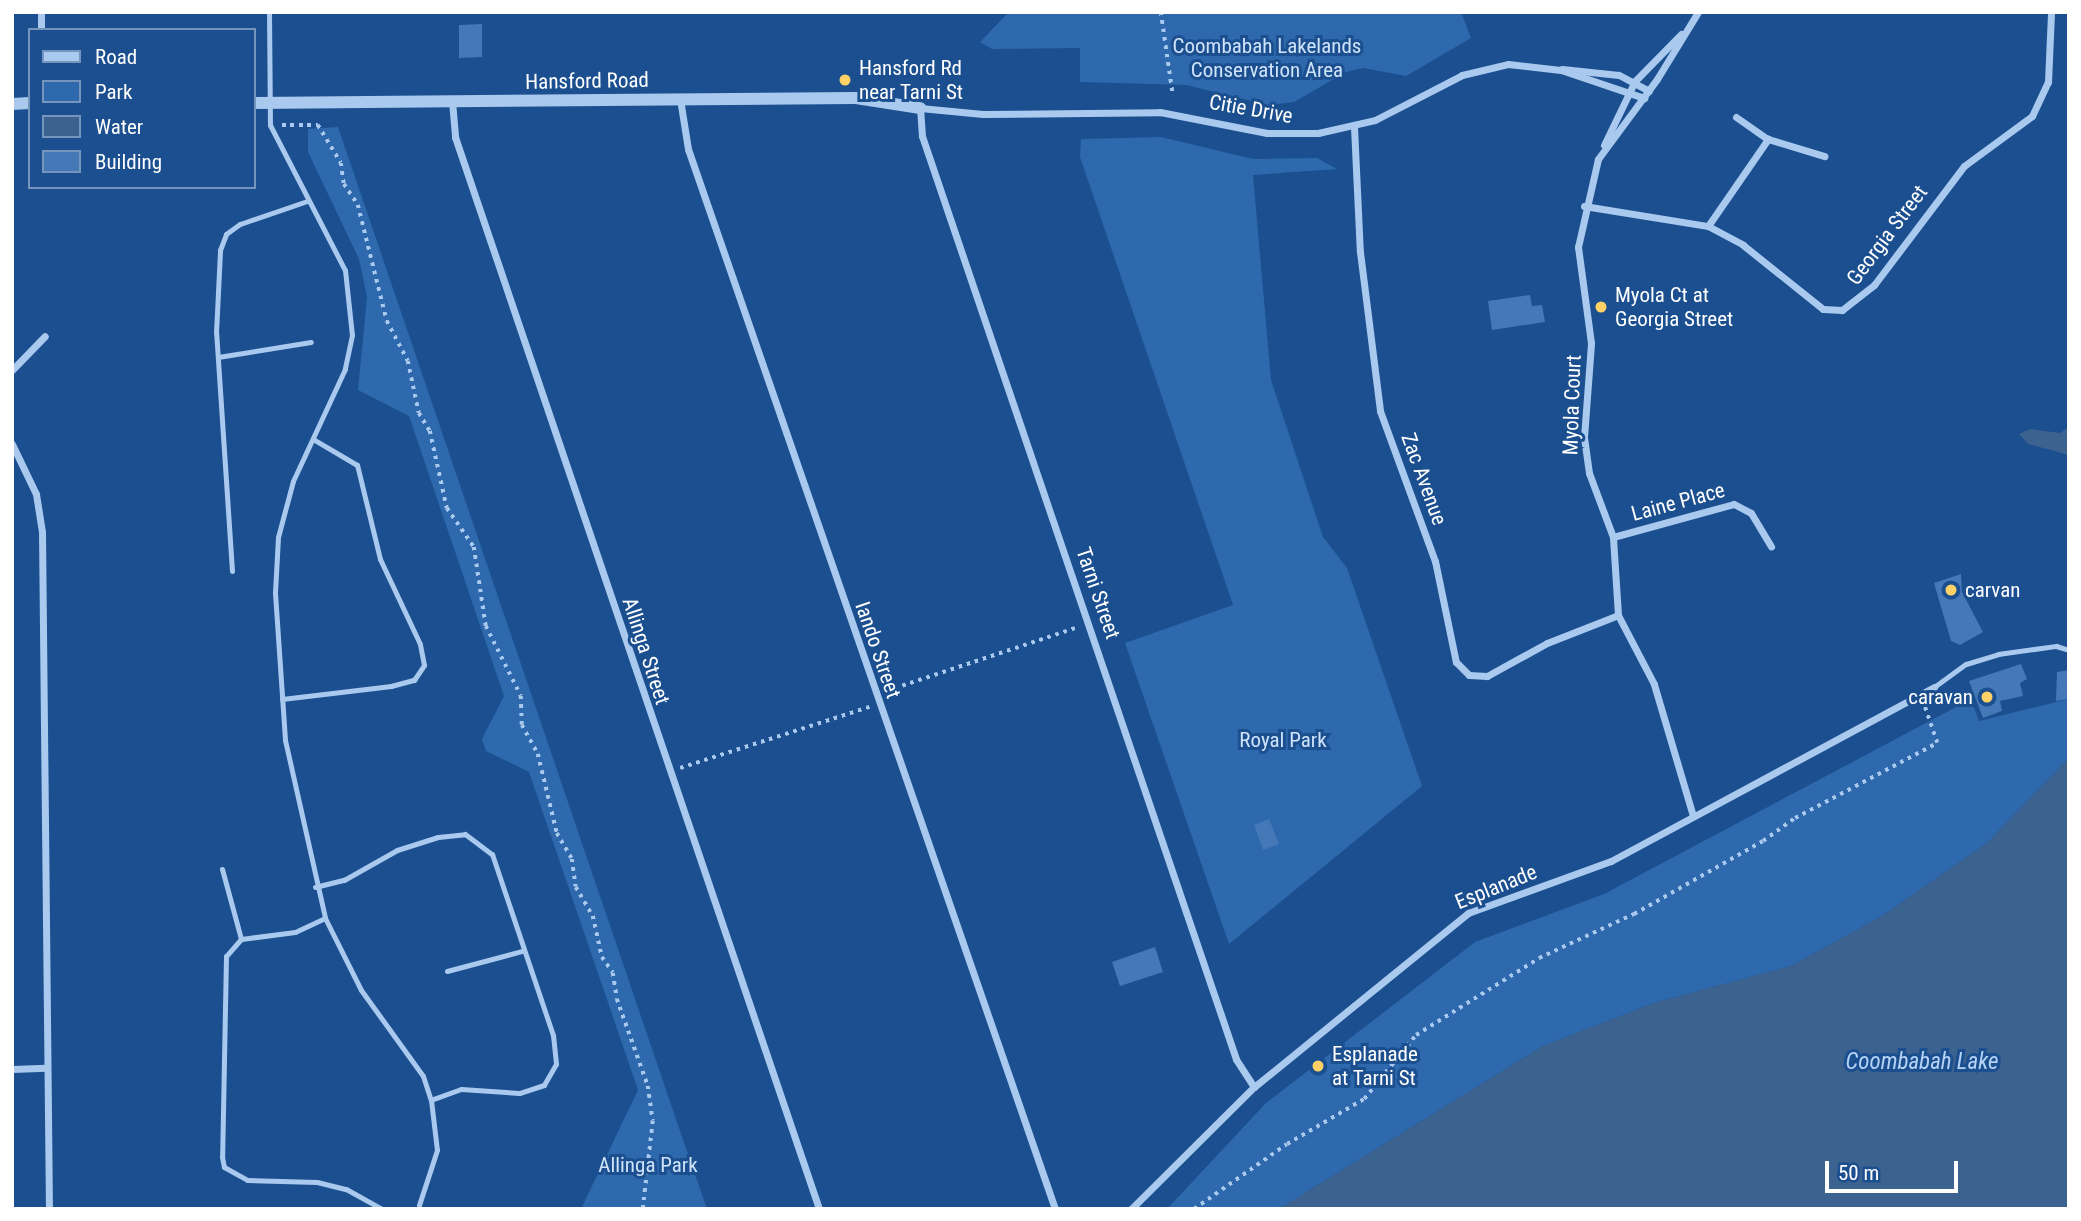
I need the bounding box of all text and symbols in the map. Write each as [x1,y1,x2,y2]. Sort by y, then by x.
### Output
legend [28,28,256,189]
park label: Coombabah Lakelands Conservation Area [1173,33,1361,83]
text: Road [95,45,137,69]
place label: Hansford Rd near Tarni St [859,55,963,105]
street label: Hansford Road [525,67,649,95]
marker: Hansford Rd near Tarni St [837,72,853,88]
text: Park [95,80,132,104]
street label: Citie Drive [1207,89,1295,129]
text: Water [95,115,143,139]
text: Building [95,150,162,174]
street label: Georgia Street [1841,180,1933,290]
place label: Myola Ct at Georgia Street [1615,282,1733,332]
marker: Myola Ct at Georgia Street [1593,299,1609,315]
street label: Myola Court [1558,354,1586,456]
street label: Zac Avenue [1396,430,1452,528]
street label: Laine Place [1628,477,1728,527]
street label: Tarni Street [1071,544,1125,642]
place label: carvan [1965,577,2020,603]
marker: carvan [1943,582,1959,598]
street label: Allinga Street [617,594,675,708]
street label: Iando Street [850,598,906,702]
place label: caravan [1908,684,1973,710]
marker: caravan [1979,689,1995,705]
park label: Royal Park [1239,727,1327,753]
street label: Esplanade [1452,859,1540,915]
place label: Esplanade at Tarni St [1332,1041,1418,1091]
water label: Coombabah Lake [1846,1048,1998,1076]
marker: Esplanade at Tarni St [1310,1058,1326,1074]
scale bar [1829,1148,1962,1192]
park label: Allinga Park [598,1152,698,1178]
text: 50 m [1838,1161,1879,1185]

